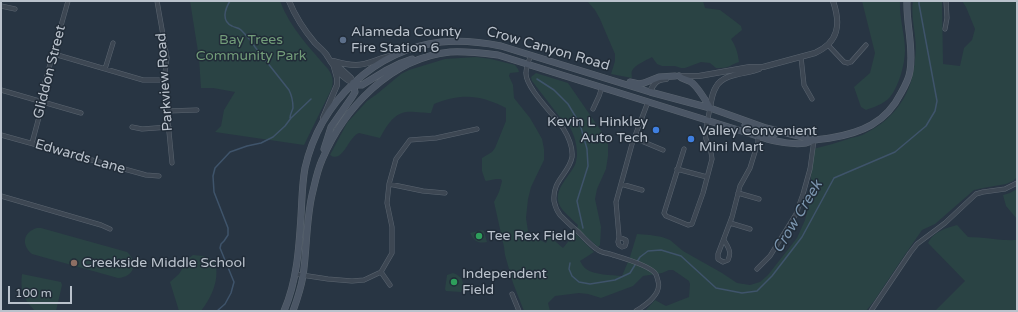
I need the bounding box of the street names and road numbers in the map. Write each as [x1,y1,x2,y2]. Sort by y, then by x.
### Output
street label: Gliddon Street [30,23,70,121]
street label: Crow Canyon Road [485,23,611,75]
street label: Parkview Road [153,32,177,132]
street label: Edwards Lane [33,136,127,178]

